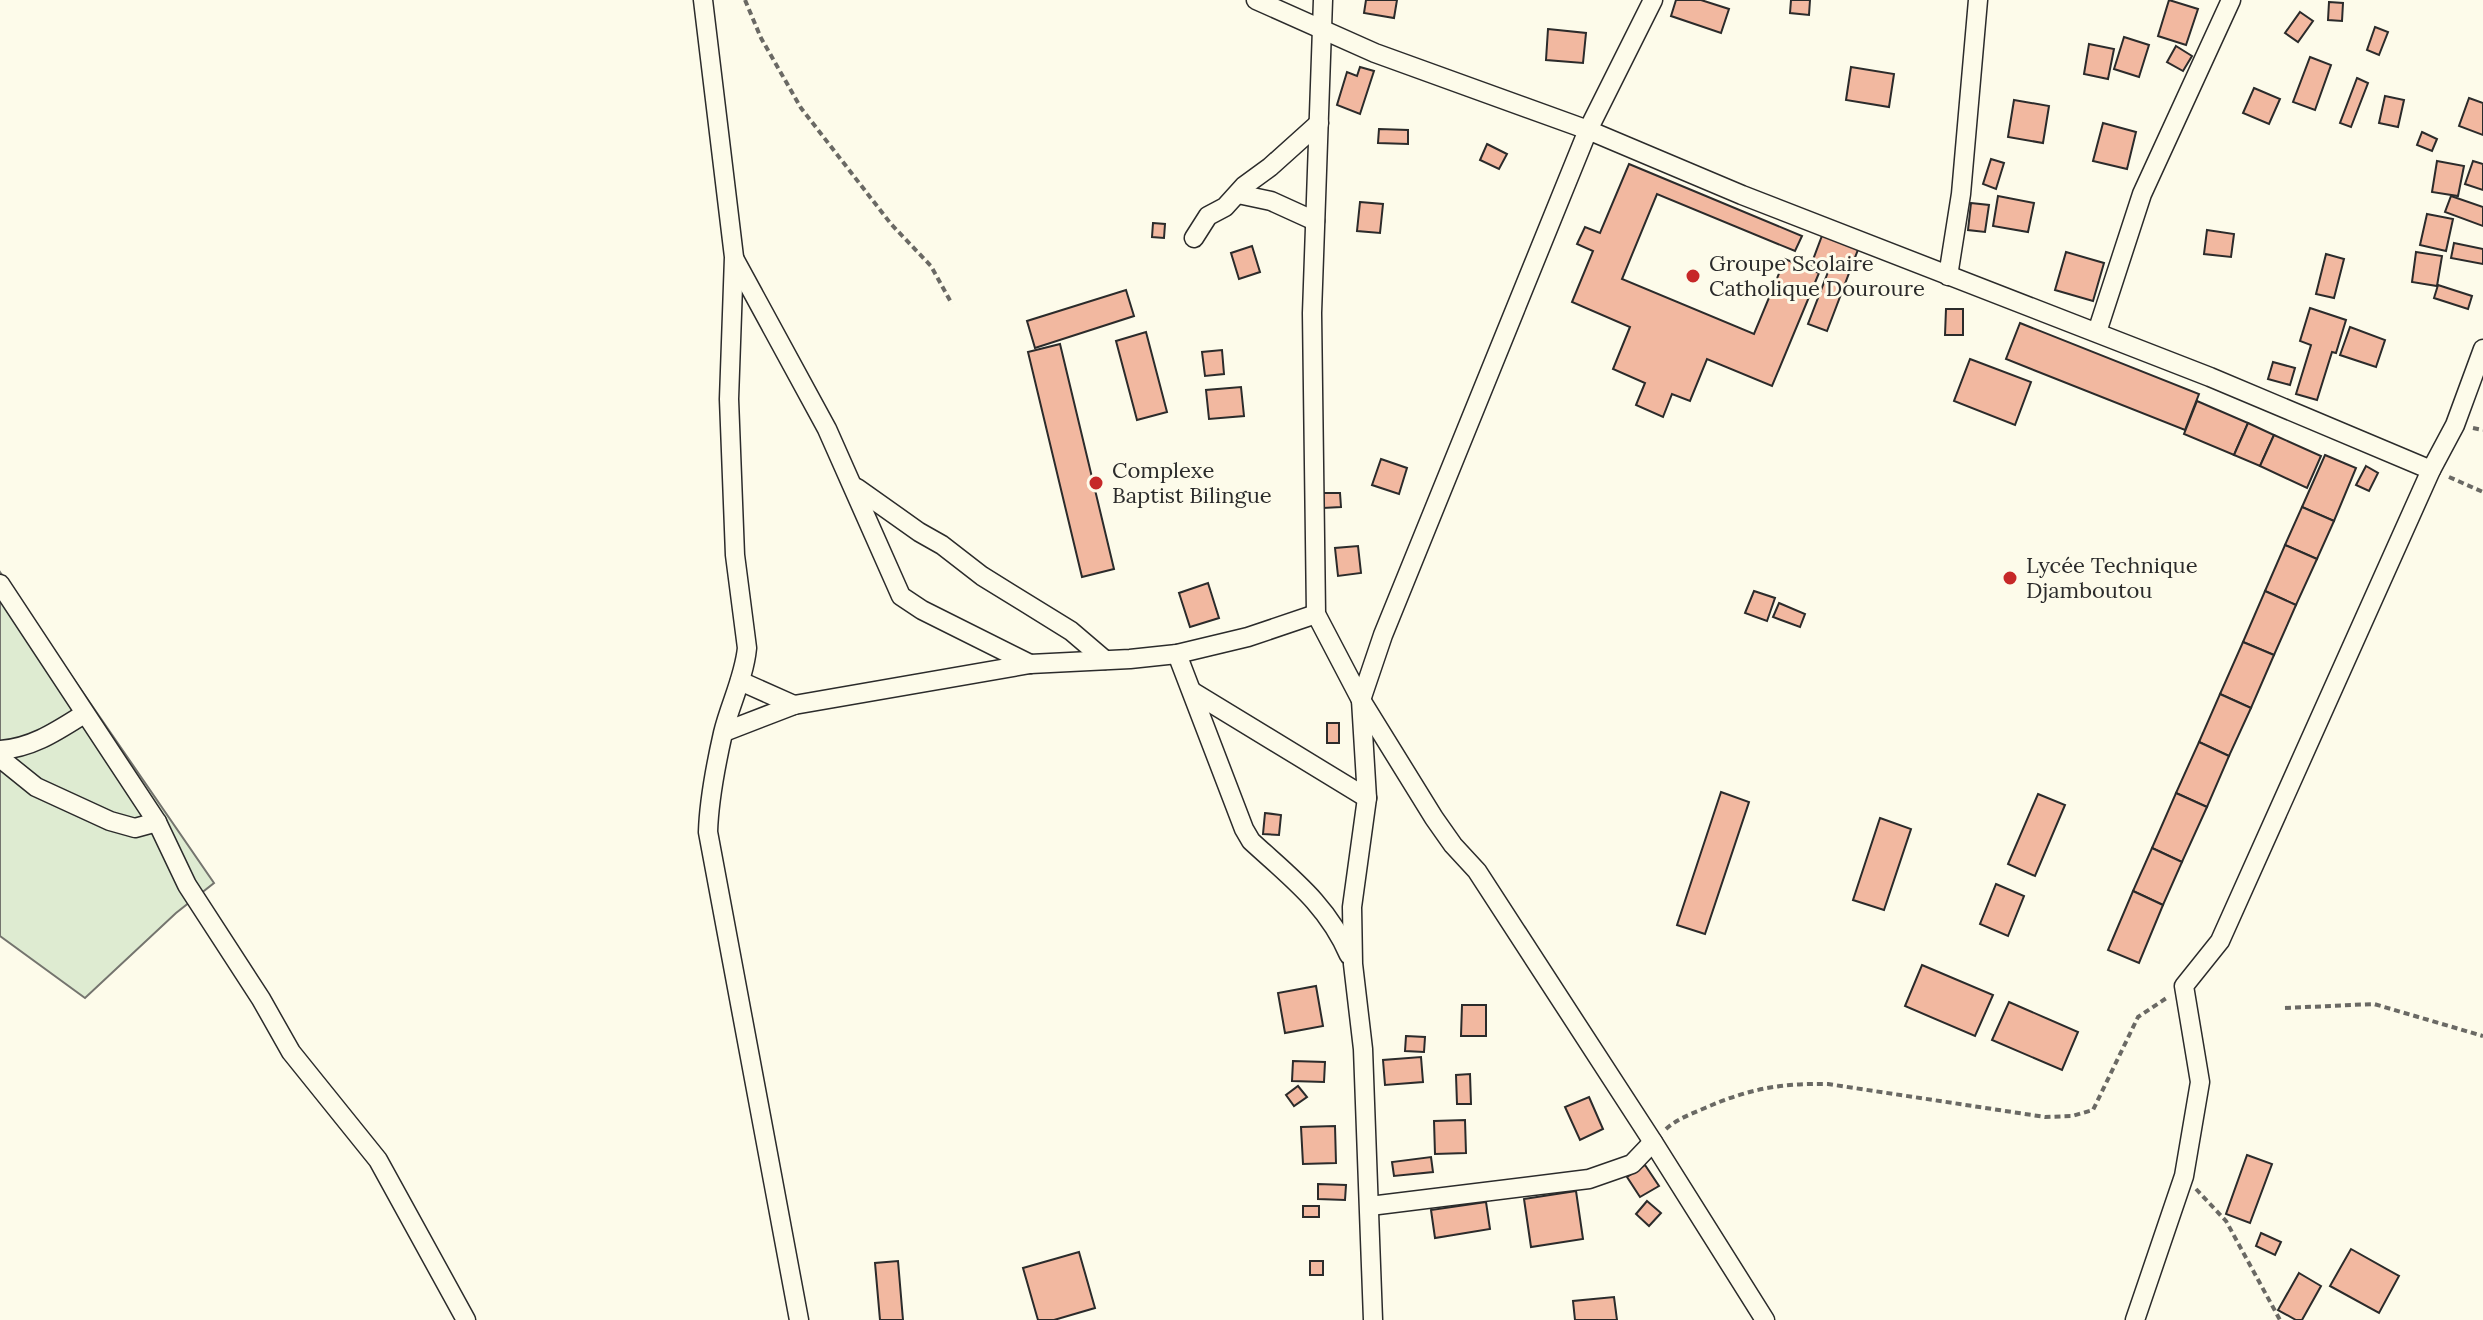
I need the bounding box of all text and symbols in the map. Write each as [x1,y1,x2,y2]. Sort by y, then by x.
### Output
place label: Groupe Scolaire Catholique Douroure [1709,249,1925,302]
marker: Groupe Scolaire Catholique Douroure [1684,267,1702,285]
place label: Complexe Baptist Bilingue [1112,456,1272,509]
marker: Complexe Baptist Bilingue [1087,474,1105,492]
place label: Lycée Technique Djamboutou [2026,551,2198,604]
marker: Lycée Technique Djamboutou [2001,569,2019,587]

